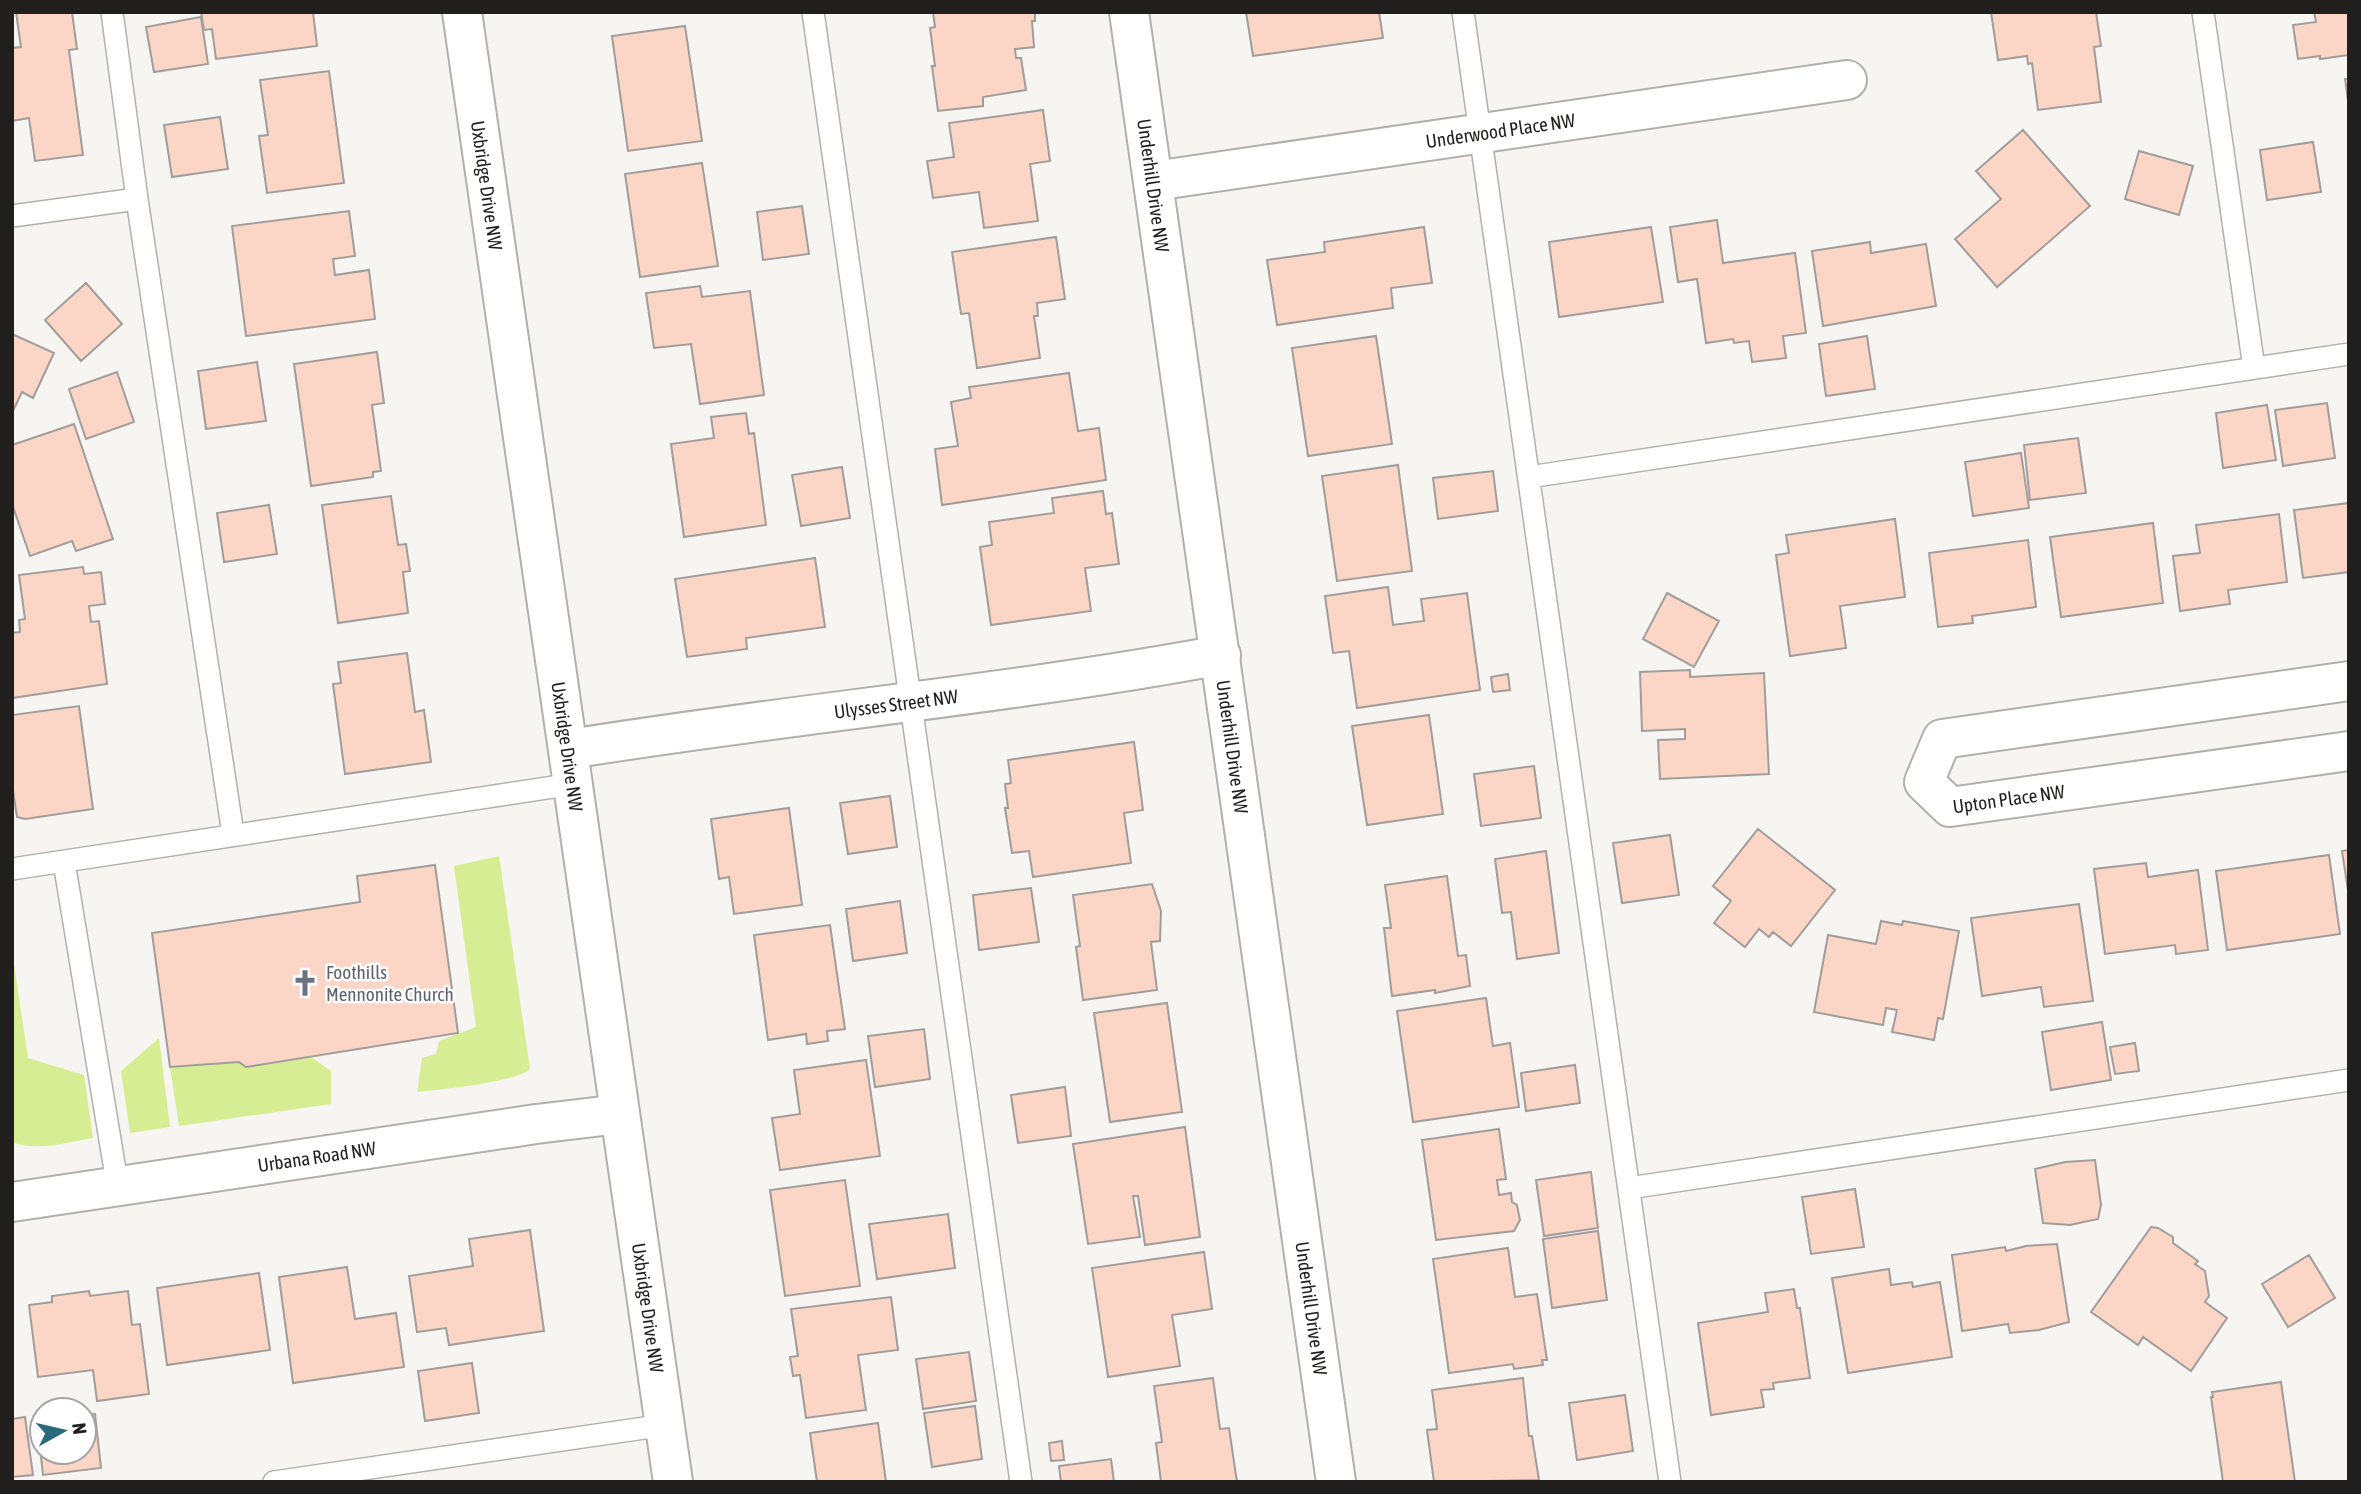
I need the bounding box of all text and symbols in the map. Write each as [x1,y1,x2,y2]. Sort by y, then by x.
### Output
street label: Underwood Place NW [1424,109,1577,152]
street label: Underhill Drive NW [1133,117,1174,254]
street label: Uxbridge Drive NW [467,119,507,252]
street label: Underhill Drive NW [1212,679,1253,815]
street label: Uxbridge Drive NW [547,680,588,813]
street label: Ulysses Street NW [833,685,959,723]
street label: Upton Place NW [1951,780,2066,818]
place label: Foothills Mennonite Church [326,961,454,1005]
church icon: Foothills Mennonite Church [290,968,320,998]
street label: Urbana Road NW [256,1137,377,1176]
street label: Underhill Drive NW [1291,1240,1332,1377]
street label: Uxbridge Drive NW [628,1242,668,1374]
north arrow [28,1396,98,1466]
text: N [68,1422,92,1436]

